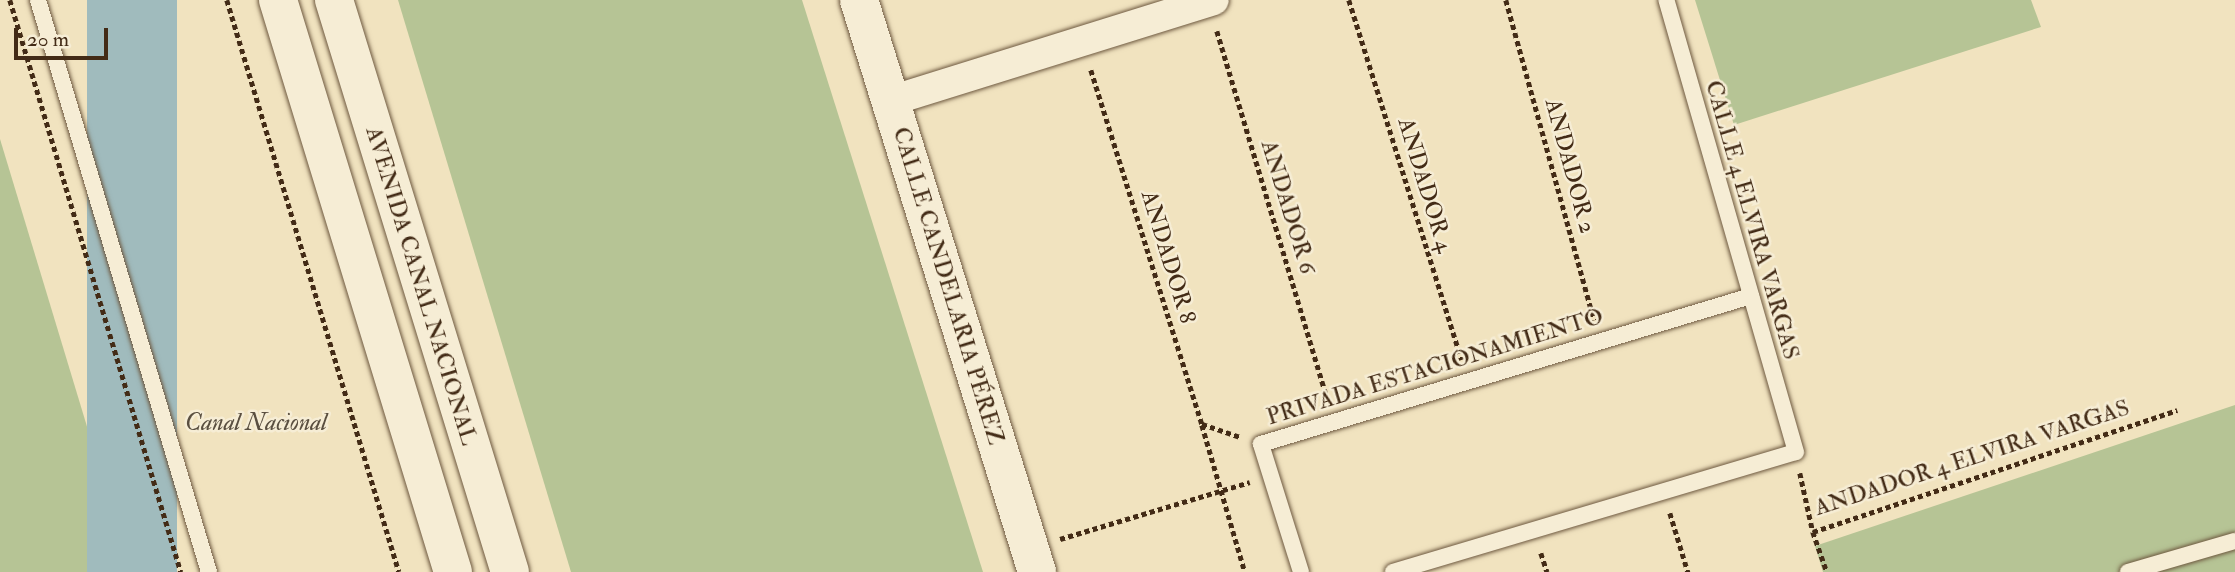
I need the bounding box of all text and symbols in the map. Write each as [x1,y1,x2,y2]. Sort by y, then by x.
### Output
scale bar [18,14,112,58]
text: 20 m [27,26,69,53]
street label: CALLE 4 ELVIRA VARGAS [1699,77,1805,363]
street label: ANDADOR 2 [1539,96,1601,236]
street label: ANDADOR 4 [1391,114,1459,256]
street label: AVENIDA CANAL NACIONAL [359,123,483,449]
street label: CALLE CANDELARIA PÉREZ [886,124,1010,448]
street label: ANDADOR 6 [1255,137,1321,277]
street label: ANDADOR 8 [1135,187,1201,327]
street label: PRIVADA ESTACIONAMIENTO [1263,303,1607,431]
street label: ANDADOR 4 ELVIRA VARGAS [1811,394,2133,522]
water label: Canal Nacional [185,409,327,437]

